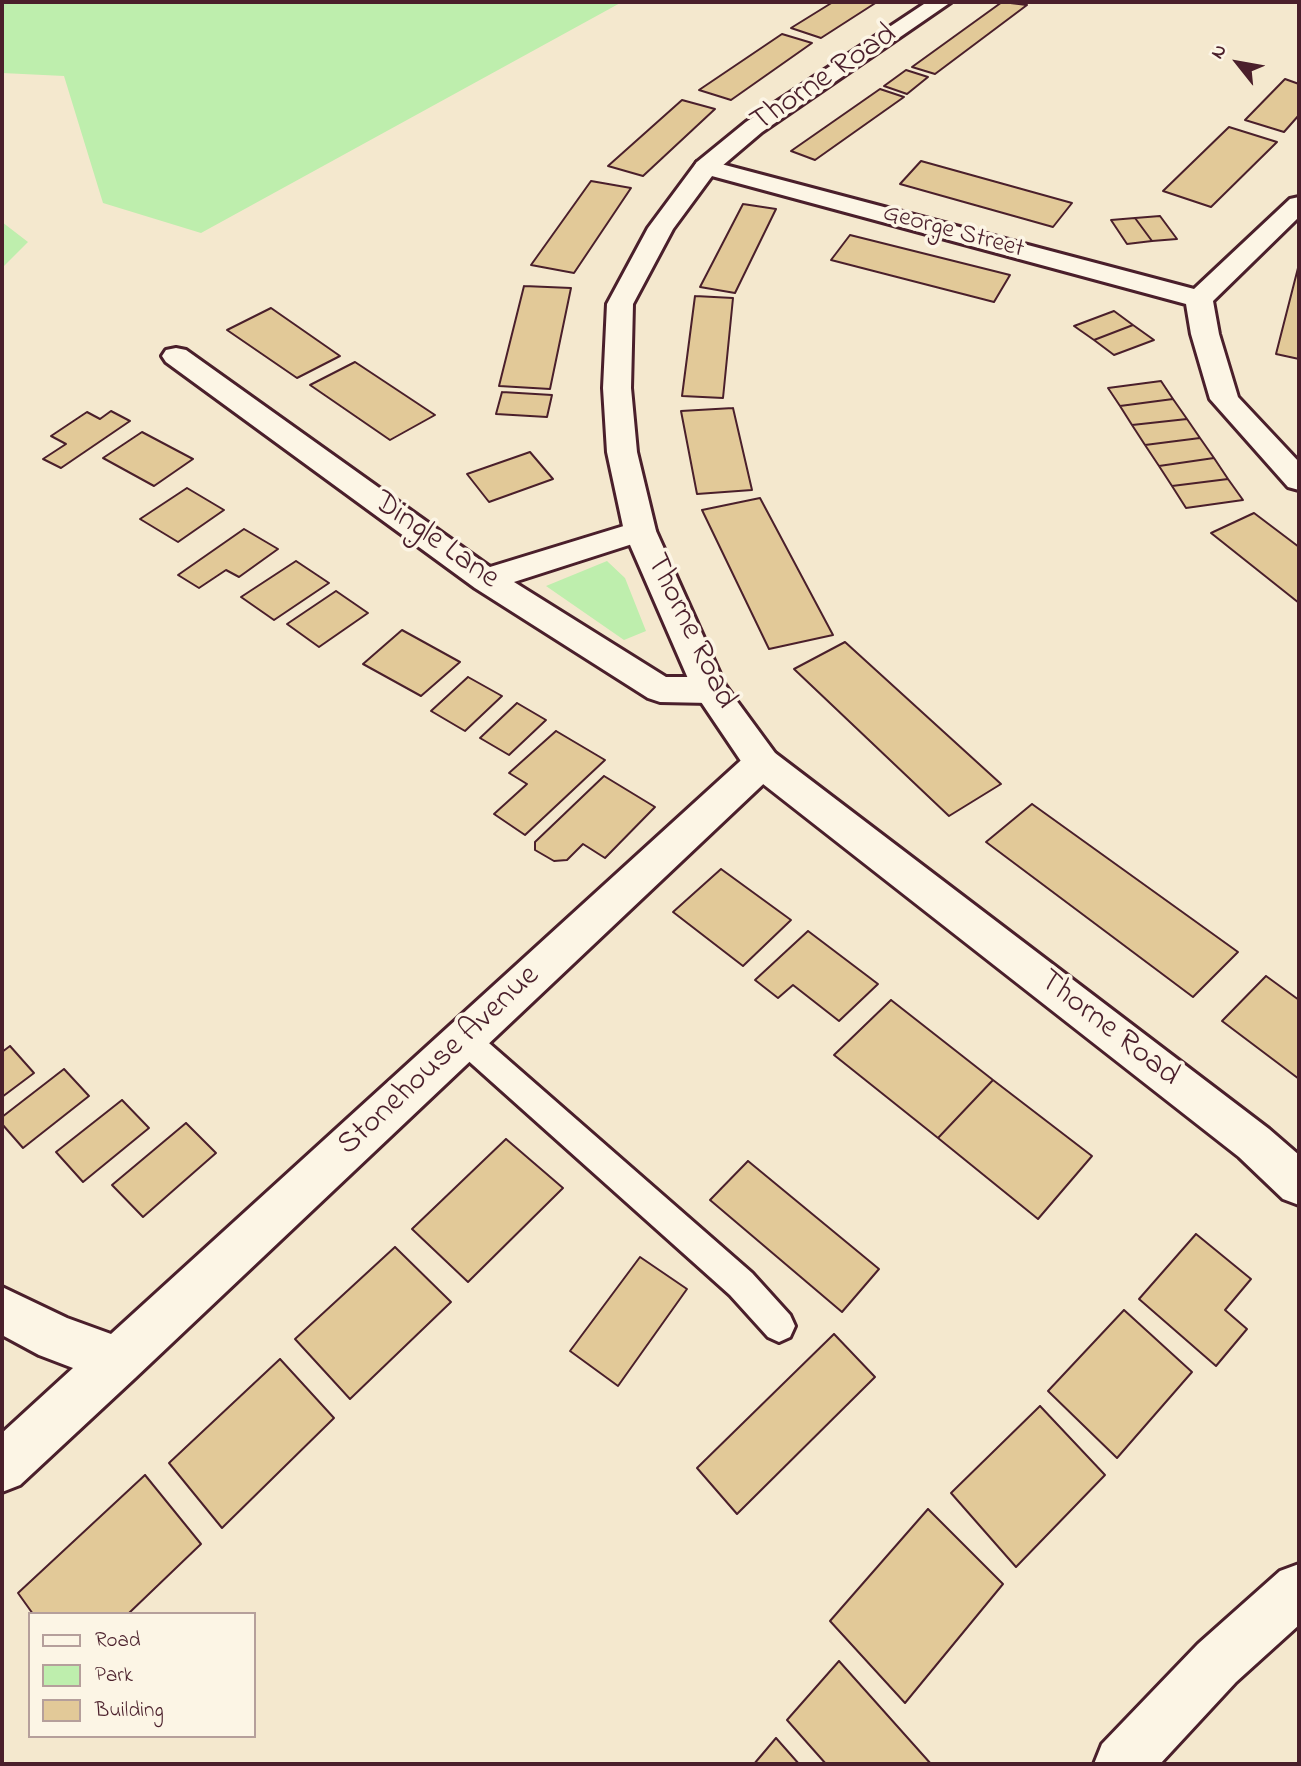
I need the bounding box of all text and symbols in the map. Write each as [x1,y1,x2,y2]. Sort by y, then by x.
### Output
street label: Thorne Road [745,17,905,143]
north arrow [1203,28,1273,98]
text: N [1205,39,1234,64]
street label: George Street [879,199,1027,267]
street label: Dingle Lane [365,485,505,599]
street label: Thorne Road [635,548,743,716]
street label: Stonehouse Avenue [331,958,549,1166]
street label: Thorne Road [1030,963,1186,1097]
legend [28,1612,256,1738]
text: Road [95,1626,141,1656]
text: Park [95,1661,133,1691]
text: Building [95,1696,164,1726]

